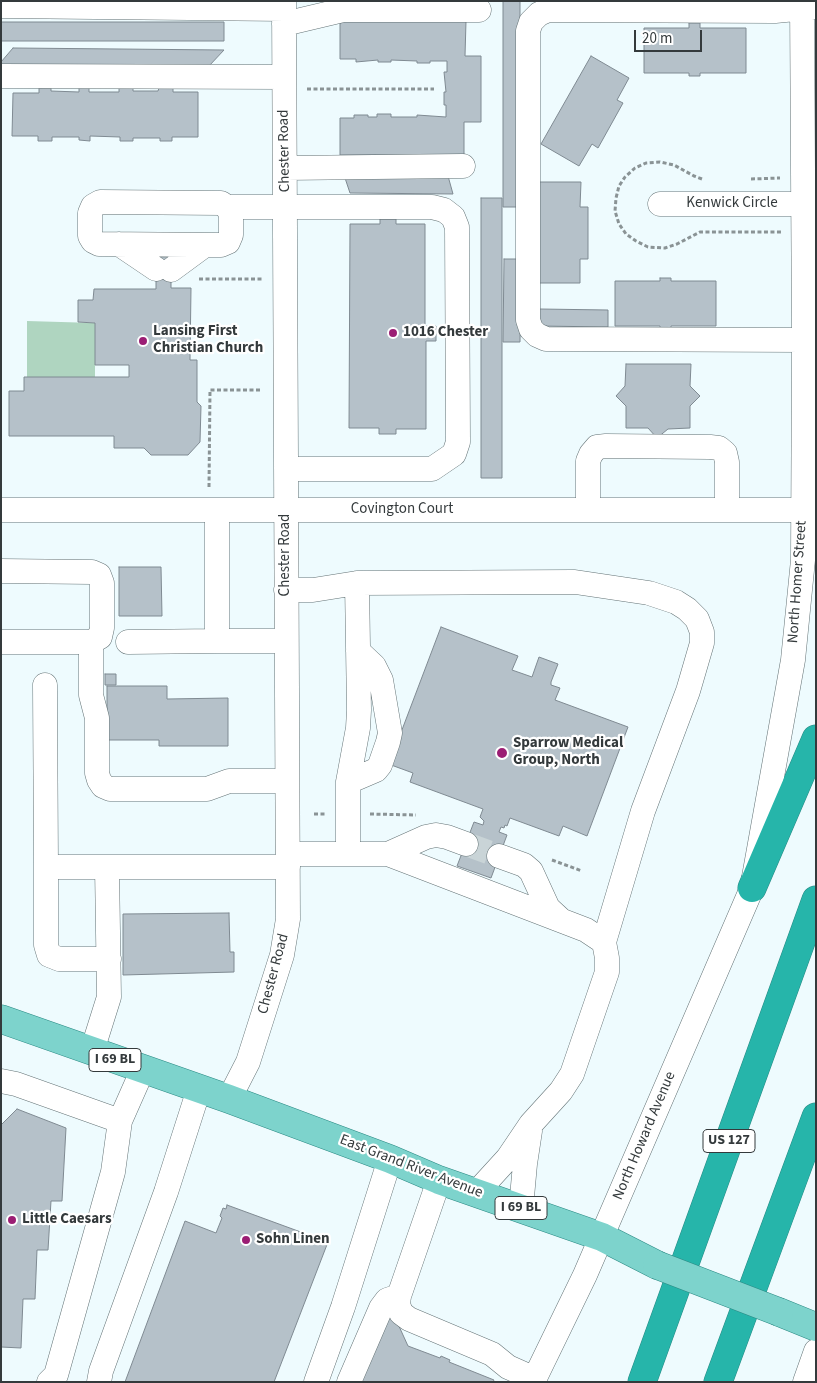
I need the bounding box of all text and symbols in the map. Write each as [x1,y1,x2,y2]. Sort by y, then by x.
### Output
scale bar [637,20,704,52]
text: 20 m [642,28,672,49]
street label: Chester Road [275,109,295,193]
street label: Kenwick Circle [686,195,778,213]
place label: Lansing First Christian Church [153,323,263,358]
place label: 1016 Chester [403,324,488,342]
marker: 1016 Chester [387,327,399,339]
marker: Lansing First Christian Church [137,335,149,347]
street label: Covington Court [351,501,453,519]
street label: Chester Road [277,514,295,596]
street label: North Homer Street [785,520,811,644]
place label: Sparrow Medical Group, North [513,735,623,770]
marker: Sparrow Medical Group, North [495,746,509,760]
street label: Chester Road [255,932,293,1016]
road number: I 69 BL [89,1048,141,1072]
street label: North Howard Avenue [610,1069,680,1203]
road number: US 127 [703,1130,755,1152]
street label: East Grand River Avenue [337,1131,485,1203]
road number: I 69 BL [495,1196,547,1220]
place label: Little Caesars [22,1211,112,1229]
marker: Little Caesars [6,1214,18,1226]
place label: Sohn Linen [256,1231,330,1249]
marker: Sohn Linen [240,1234,252,1246]

